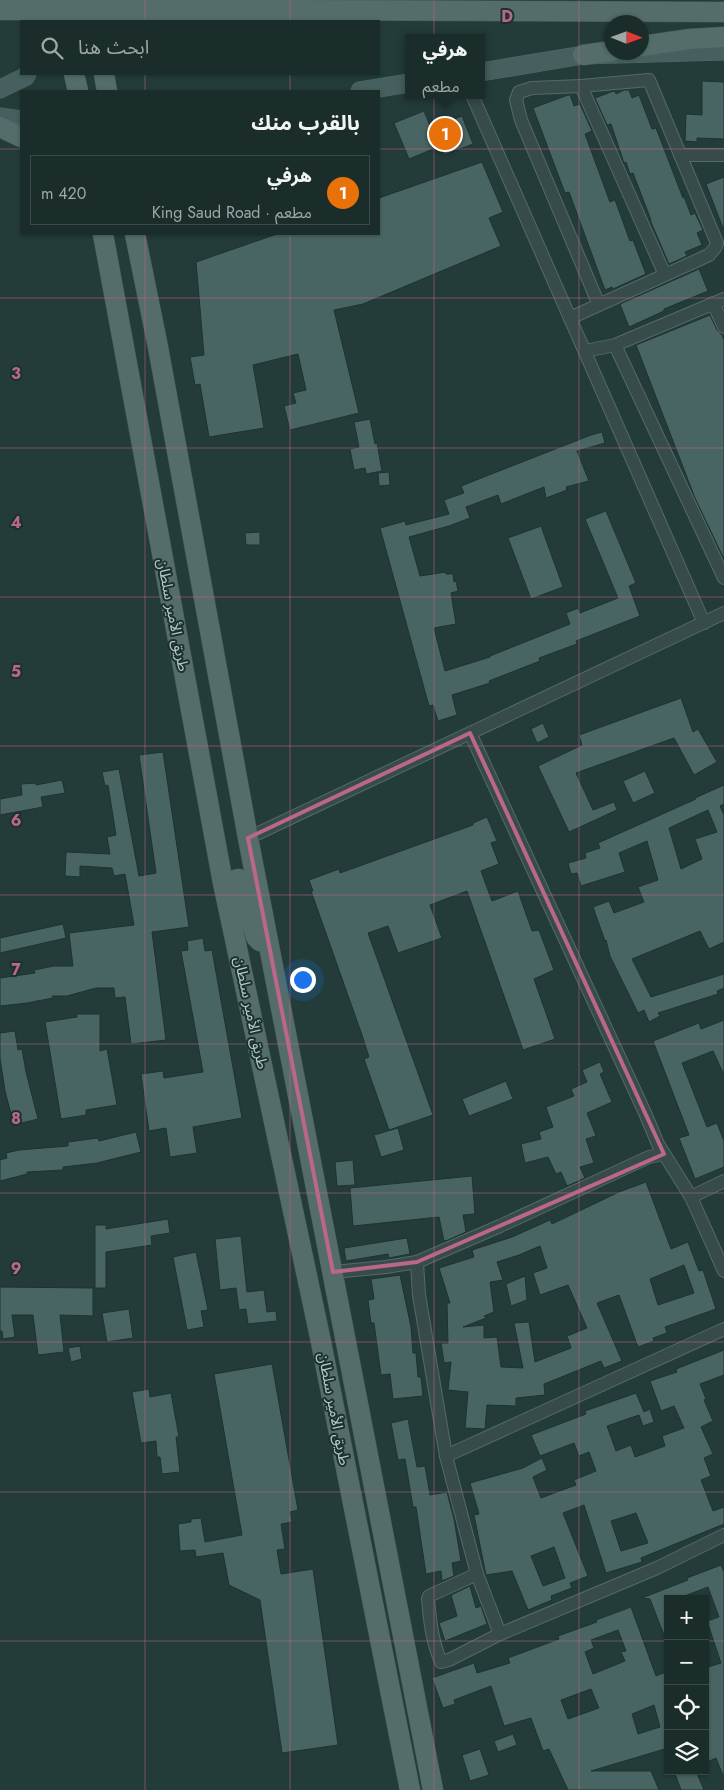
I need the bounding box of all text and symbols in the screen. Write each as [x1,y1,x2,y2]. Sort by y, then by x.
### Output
text: D [501,5,513,28]
north arrow [604,15,649,60]
search box [20,20,380,75]
icon: search [38,34,66,62]
text: ابحث هنا [78,34,149,61]
popup [405,34,485,99]
text: هرفي [423,36,467,63]
text: مطعم [423,75,460,98]
text: بالقرب منك [251,108,360,138]
pin: 1 [429,115,461,153]
text: هرفي [267,162,312,189]
text: 420 m [41,182,86,205]
text: 1 [339,182,347,205]
text: مطعم · King Saud Road [152,201,312,224]
text: 3 [11,362,21,385]
text: 4 [10,511,22,534]
street label: طريق الأمير سلطان [151,557,195,673]
text: 5 [11,660,21,683]
text: 6 [11,809,21,832]
street label: طريق الأمير سلطان [228,955,274,1071]
text: 7 [11,958,21,981]
your location [290,967,316,993]
text: 8 [11,1107,21,1130]
text: 9 [11,1257,21,1280]
street label: طريق الأمير سلطان [312,1351,356,1467]
map controls [664,1595,709,1775]
button: + [664,1595,709,1640]
button: − [664,1640,709,1685]
button: locate [664,1685,709,1730]
button: layers [664,1730,709,1775]

